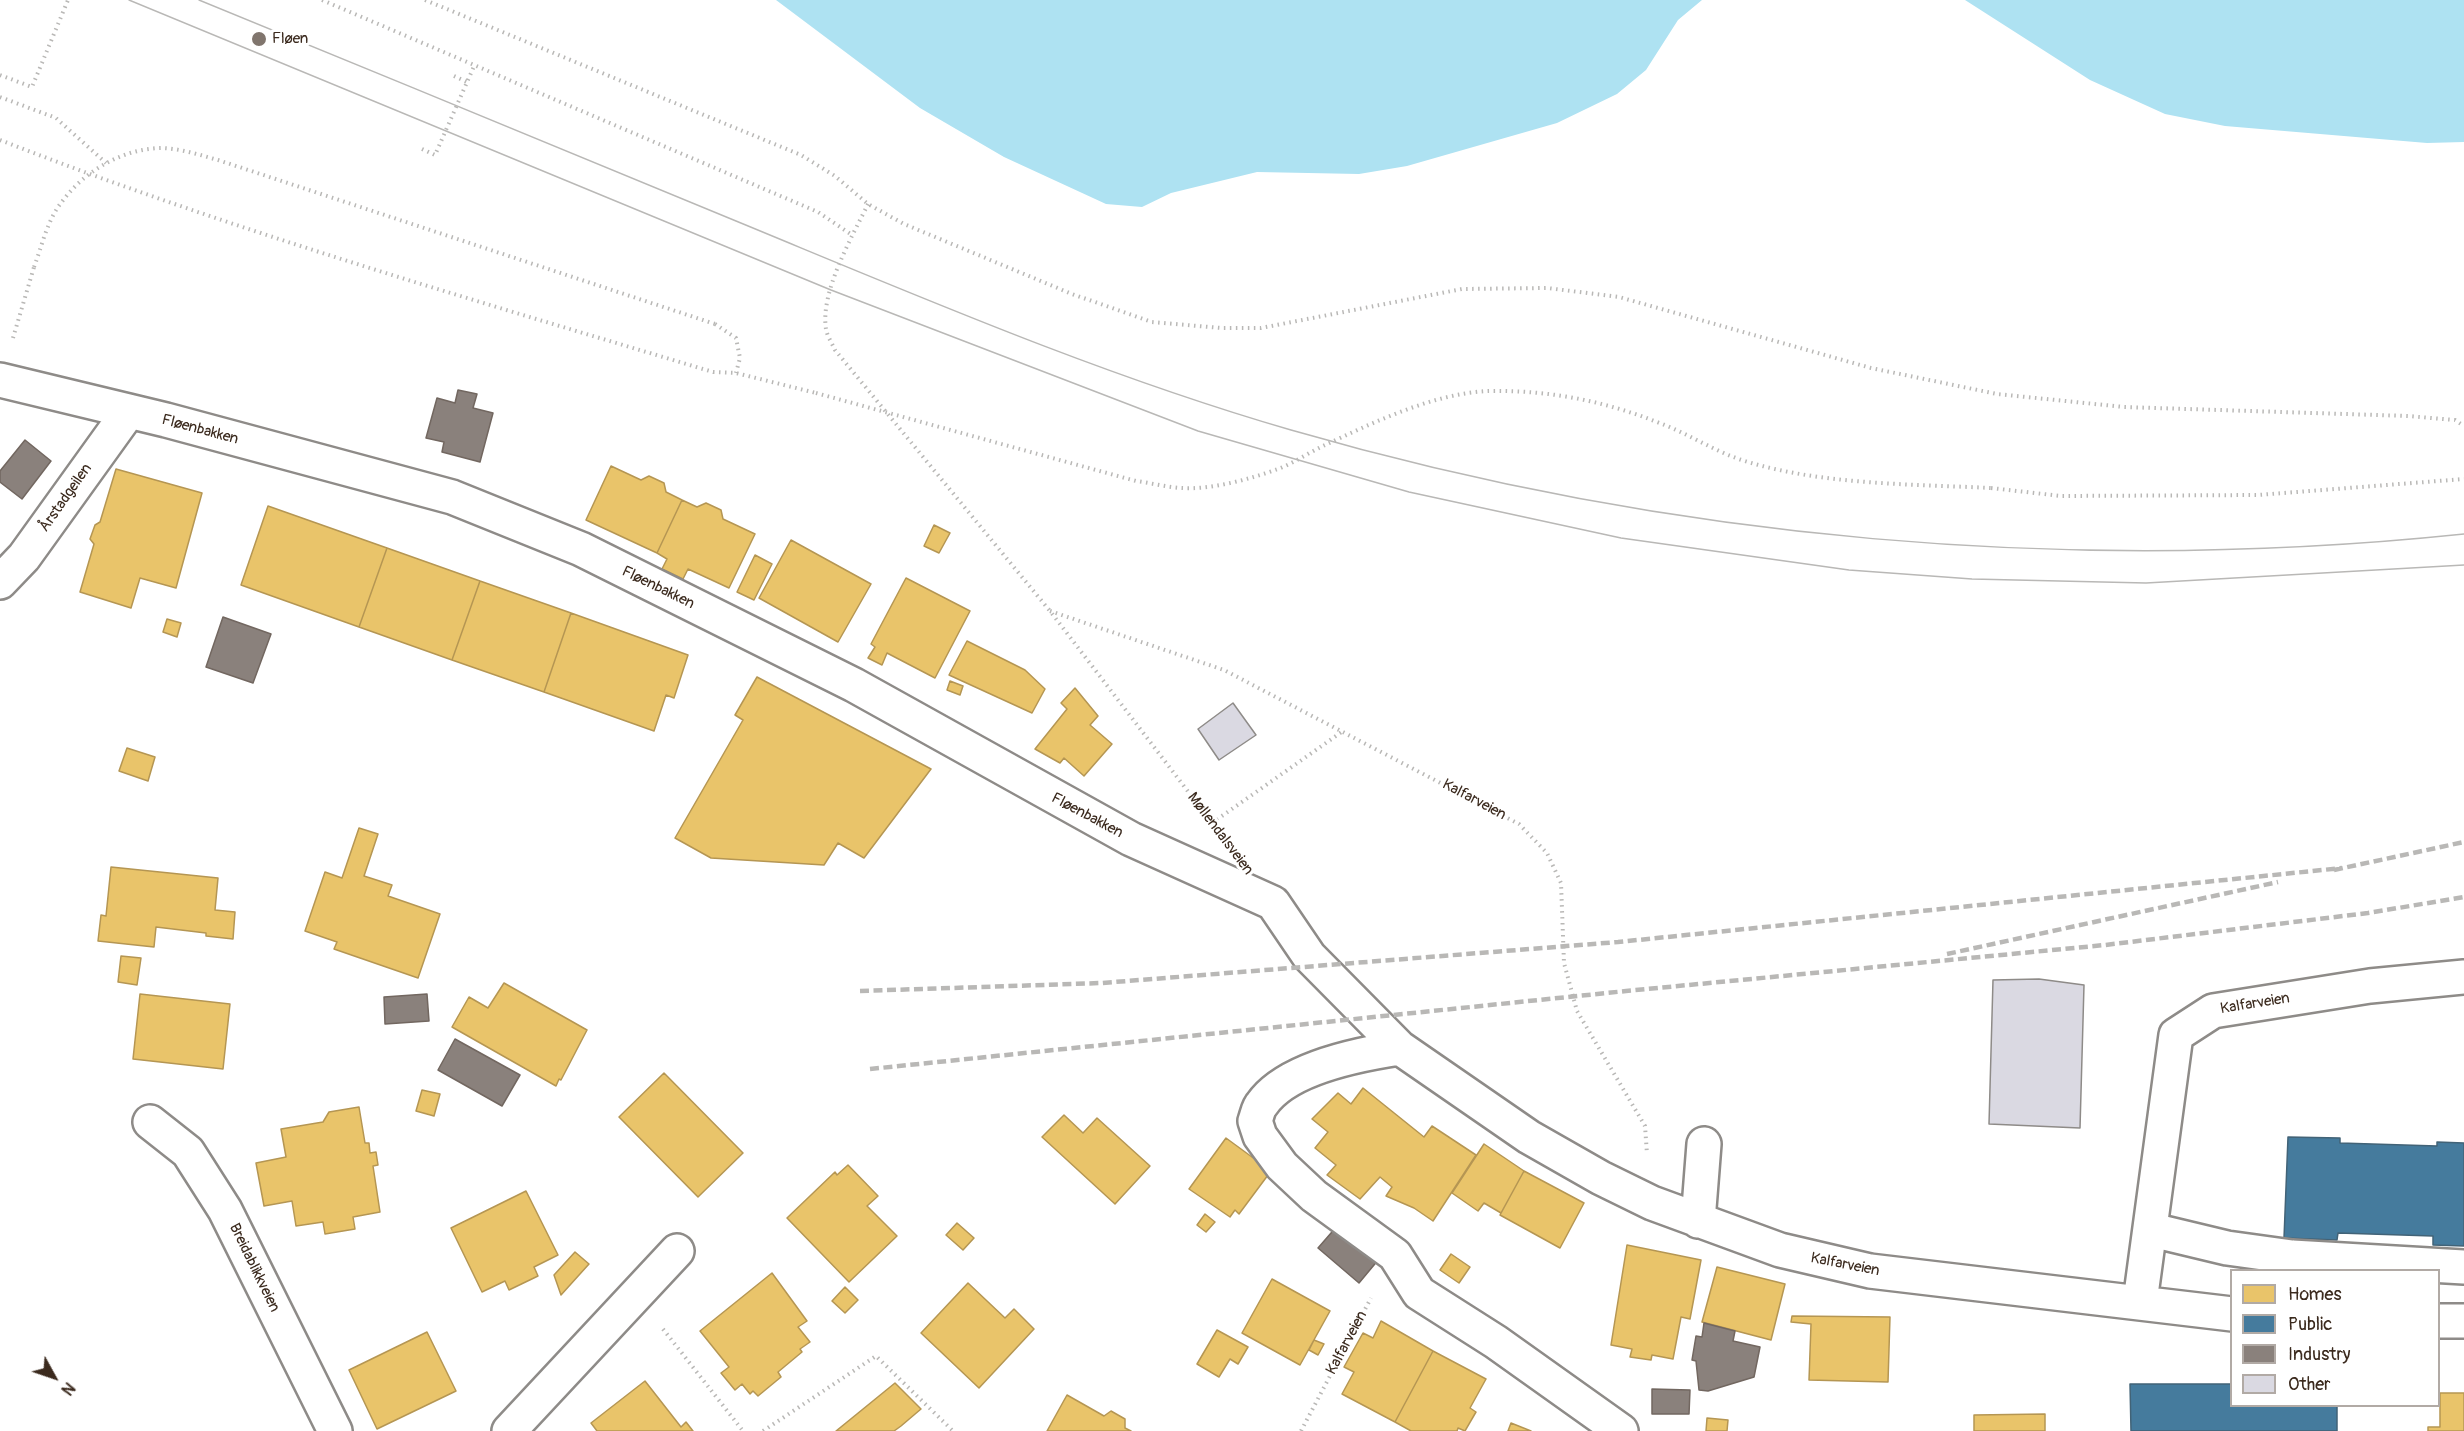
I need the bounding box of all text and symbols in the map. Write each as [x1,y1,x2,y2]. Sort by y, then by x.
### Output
marker: Fløen [250,30,268,48]
place label: Fløen [272,30,308,48]
street label: Fløenbakken [160,411,240,449]
street label: Årstadgeilen [36,460,96,536]
street label: Fløenbakken [619,563,697,613]
street label: Kalfarveien [1439,776,1509,824]
street label: Møllendalsveien [1183,789,1257,879]
street label: Fløenbakken [1048,790,1126,842]
street label: Kalfarveien [2219,990,2291,1018]
street label: Breidablikkveien [225,1221,283,1315]
street label: Kalfarveien [1809,1250,1881,1280]
legend [2230,1269,2440,1407]
text: Homes [2288,1283,2341,1306]
street label: Kalfarveien [1323,1308,1371,1378]
text: Public [2288,1313,2332,1336]
text: Industry [2288,1343,2351,1366]
north arrow [24,1347,84,1407]
text: Other [2288,1373,2330,1396]
text: N [57,1378,79,1399]

